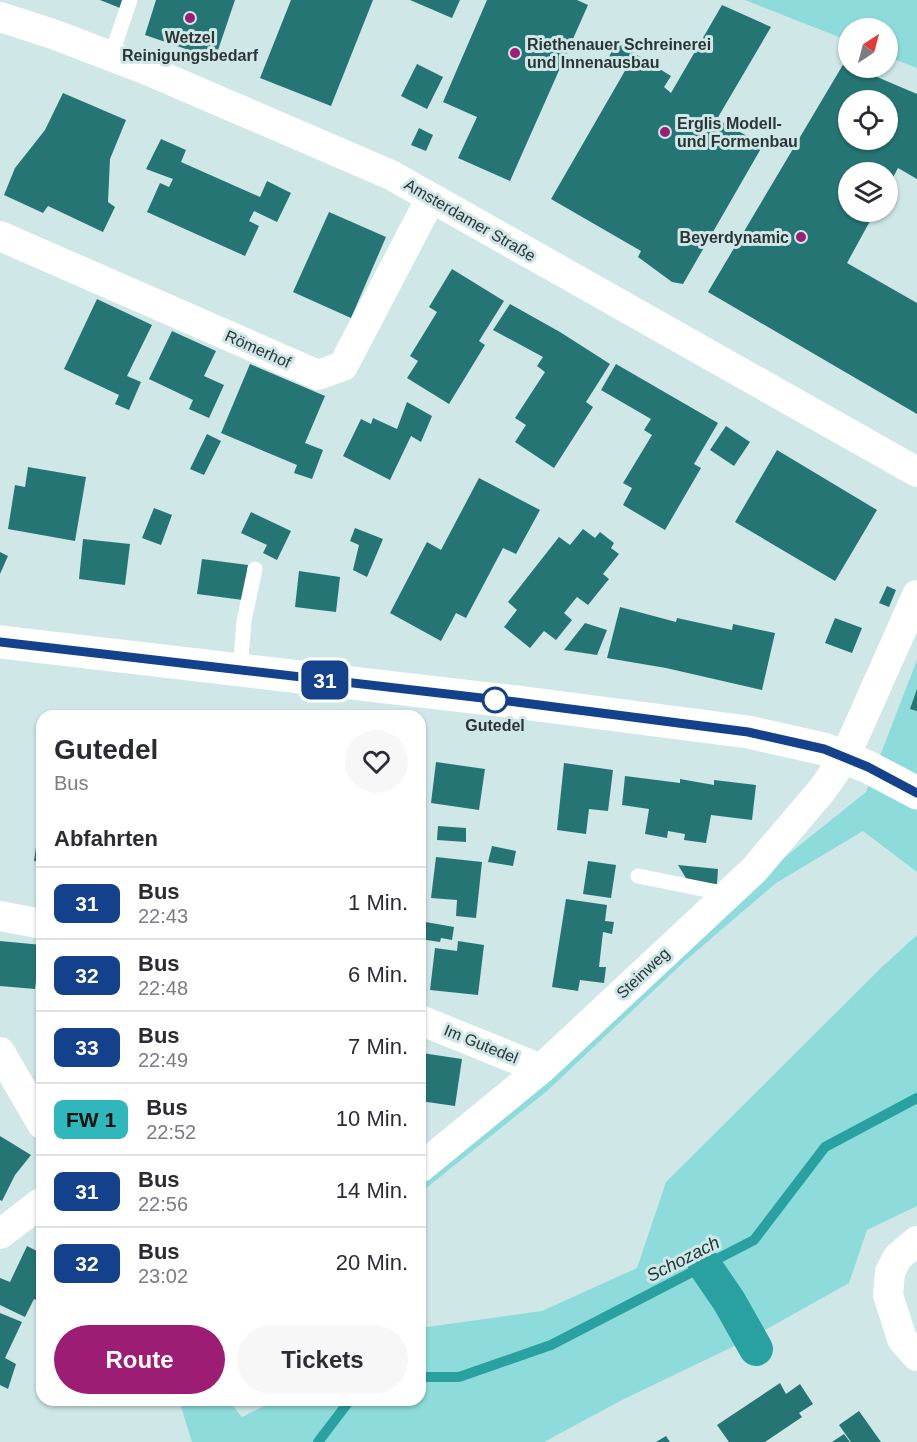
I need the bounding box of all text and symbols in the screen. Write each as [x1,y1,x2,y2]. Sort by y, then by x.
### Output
marker: Wetzel Reinigungsbedarf [183,11,197,25]
north arrow [838,18,898,78]
map controls [838,18,898,222]
place label: Wetzel Reinigungsbedarf [122,29,259,64]
place label: Riethenauer Schreinerei und Innenausbau [527,36,711,71]
marker: Riethenauer Schreinerei und Innenausbau [508,46,522,60]
button: locate [838,90,898,150]
place label: Erglis Modell- und Formenbau [677,115,798,150]
marker: Erglis Modell- und Formenbau [658,125,672,139]
button: layers [838,162,898,222]
street label: Amsterdamer Straße [401,176,539,265]
place label: Beyerdynamic [680,229,789,246]
marker: Beyerdynamic [794,230,808,244]
street label: Römerhof [222,327,294,371]
line badge: 31 [298,660,352,700]
text: 31 [313,669,337,692]
marker: Gutedel [482,687,508,713]
place label: Gutedel [465,717,525,734]
button: heart [345,730,408,793]
text: Gutedel [54,734,158,765]
text: Bus [54,772,88,794]
text: Abfahrten [54,826,158,851]
text: Bus [138,879,180,904]
text: 1 Min. [348,890,408,915]
text: 31 [75,892,99,915]
text: 22:43 [138,905,188,927]
street label: Steinweg [613,944,673,1002]
text: Bus [138,951,180,976]
text: 6 Min. [348,962,408,987]
text: 32 [75,964,99,987]
text: 22:48 [138,977,188,999]
street label: Im Gutedel [442,1021,520,1067]
text: Bus [138,1023,180,1048]
text: 7 Min. [348,1034,408,1059]
text: 33 [75,1036,99,1059]
text: 22:49 [138,1049,188,1071]
text: Bus [146,1095,188,1120]
text: 10 Min. [336,1106,408,1131]
text: FW 1 [66,1108,116,1131]
text: 22:52 [146,1121,196,1143]
text: Bus [138,1167,180,1192]
text: 14 Min. [336,1178,408,1203]
text: 31 [75,1180,99,1203]
text: 22:56 [138,1193,188,1215]
water label: Schozach [643,1232,723,1286]
text: Bus [138,1239,180,1264]
text: 20 Min. [336,1250,408,1275]
text: 32 [75,1252,99,1275]
text: 23:02 [138,1265,188,1287]
button: Route [54,1325,225,1394]
button: Tickets [237,1325,408,1394]

